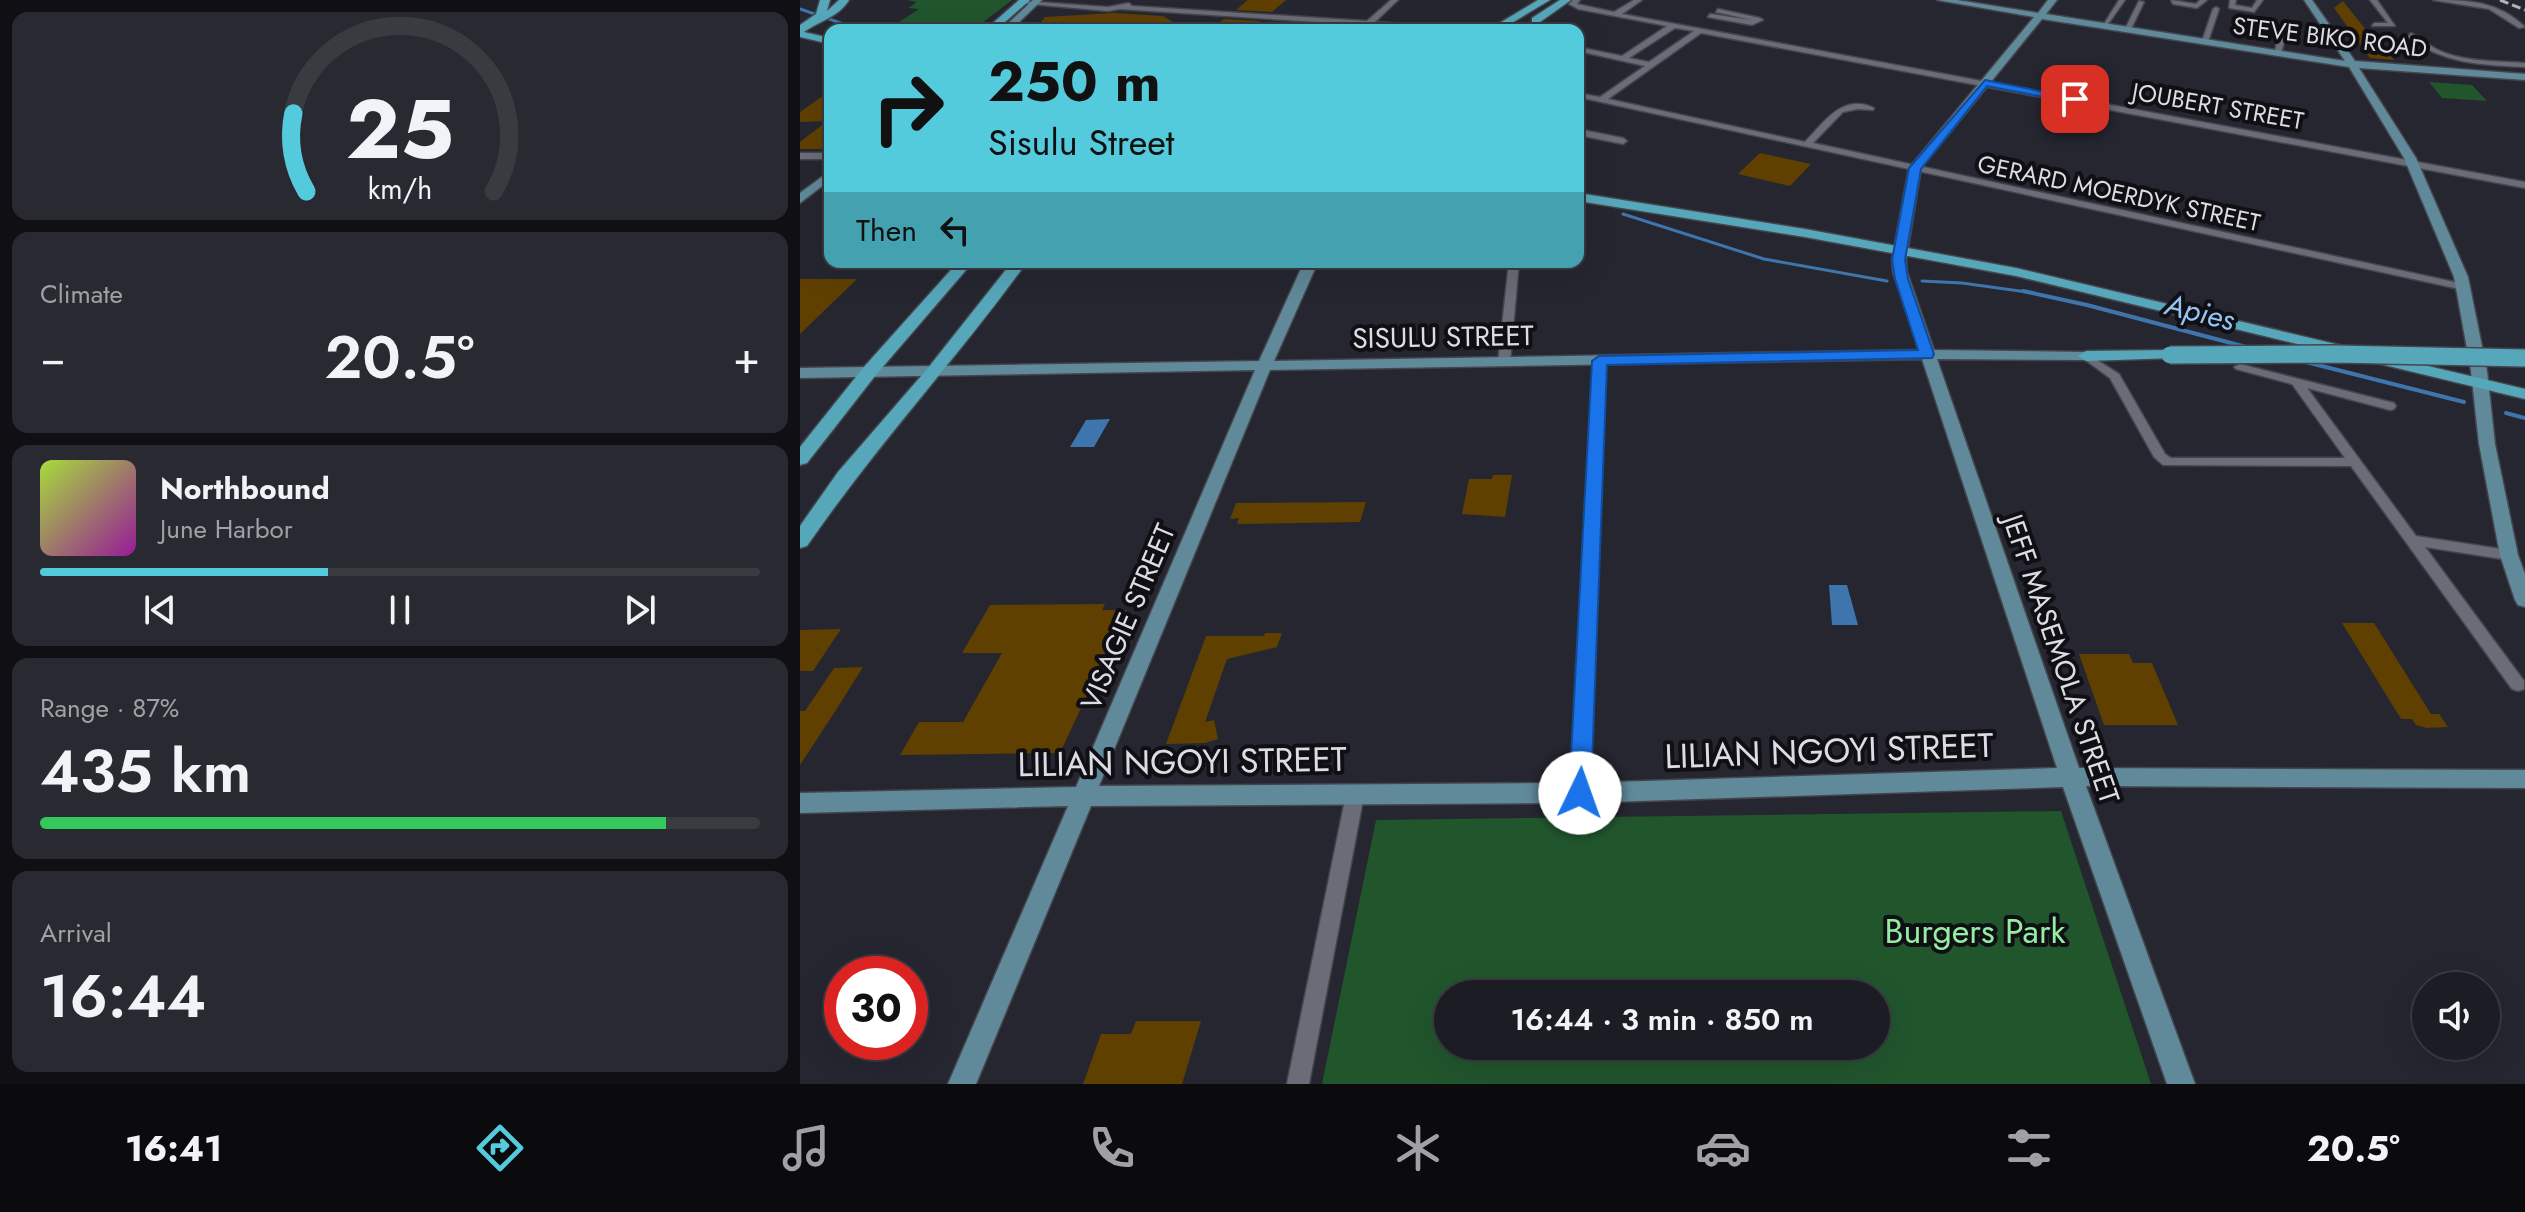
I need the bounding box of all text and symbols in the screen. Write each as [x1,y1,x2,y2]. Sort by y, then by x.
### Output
street label: STEVE BIKO ROAD [2231,8,2429,66]
text: 250 m [988,41,1161,122]
icon: right [856,56,960,160]
pin [2041,65,2109,133]
text: 25 [346,69,454,189]
street label: JOUBERT STREET [2127,73,2306,138]
icon: arrive [2053,77,2097,121]
text: Sisulu Street [988,116,1174,168]
street label: GERARD MOERDYK STREET [1974,146,2264,240]
text: km/h [368,168,432,210]
icon: left [933,208,977,252]
text: Then [856,209,917,252]
text: Climate [40,275,123,313]
water label: Apies [2160,282,2239,341]
text: 20.5° [325,314,474,401]
street label: SISULU STREET [1352,315,1534,359]
text: − [40,326,66,390]
text: + [733,326,760,390]
text: Northbound [160,467,330,510]
street label: JEFF MASEMOLA STREET [1991,505,2130,809]
text: June Harbor [160,510,293,548]
street label: VISAGIE STREET [1070,518,1186,716]
icon: previous [138,588,182,632]
icon: pause [378,588,422,632]
icon: next [618,588,662,632]
text: Range · 87% [40,689,179,727]
street label: LILIAN NGOYI STREET [1664,721,1994,781]
text: 435 km [40,728,251,815]
street label: LILIAN NGOYI STREET [1017,735,1347,789]
position arrow [1538,751,1622,835]
park label: Burgers Park [1884,907,2066,956]
text: Arrival [40,914,112,952]
text: 16:44 [40,953,206,1040]
speed limit sign: 30 [824,956,928,1060]
map controls [2412,972,2500,1060]
button: sound [2412,972,2500,1060]
text: 16:44 · 3 min · 850 m [1510,998,1814,1041]
icon: directions [472,1120,528,1176]
icon: music [778,1120,834,1176]
icon: phone [1084,1120,1140,1176]
icon: climate [1390,1120,1446,1176]
icon: car [1695,1120,1751,1176]
icon: filters [2001,1120,2057,1176]
text: 16:41 [125,1122,222,1174]
text: 20.5° [2307,1122,2400,1174]

